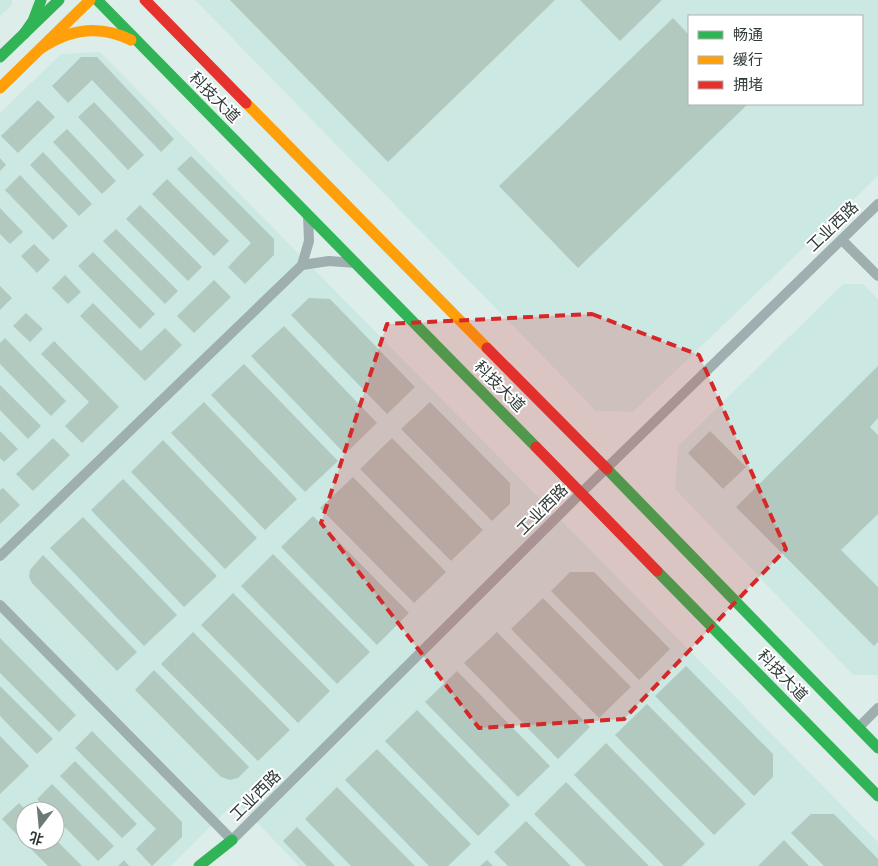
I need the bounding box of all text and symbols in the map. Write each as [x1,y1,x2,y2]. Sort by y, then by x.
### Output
legend [688,15,863,105]
text: 畅通 [733,25,763,43]
text: 缓行 [733,50,763,68]
street label: 科技大道 [186,67,245,126]
text: 拥堵 [733,75,763,93]
street label: 工业西路 [802,197,861,255]
street label: 科技大道 [471,356,530,415]
street label: 工业西路 [512,479,571,538]
street label: 科技大道 [754,645,812,704]
street label: 工业西路 [225,765,284,824]
north arrow [15,801,65,851]
text: 北 [27,829,45,849]

